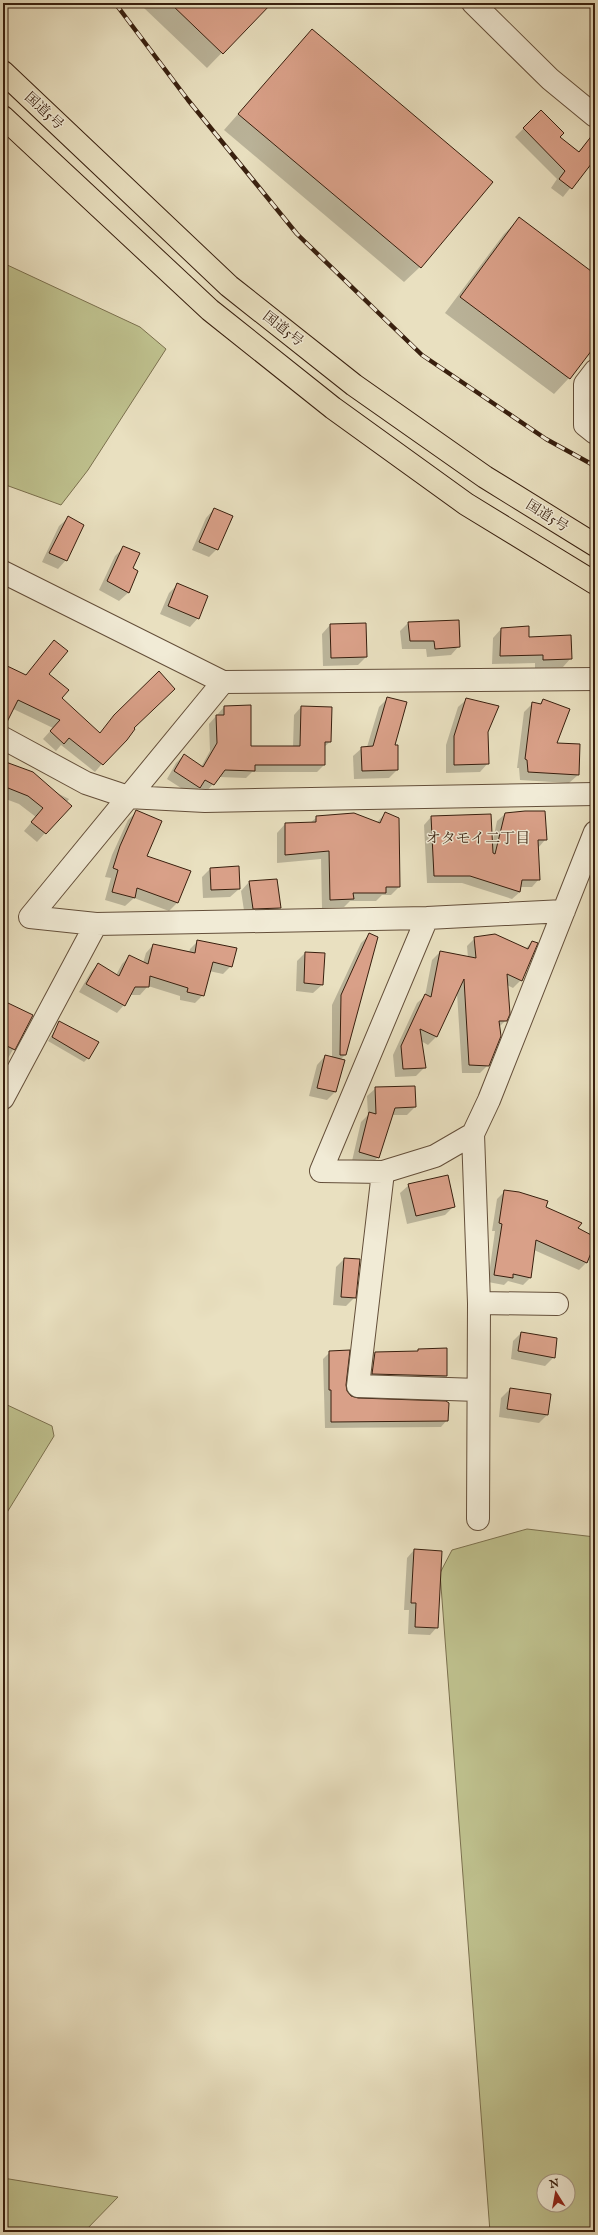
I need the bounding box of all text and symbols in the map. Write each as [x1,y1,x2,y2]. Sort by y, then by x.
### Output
street label: 国道5号 [21,88,67,134]
street label: 国道5号 [259,307,307,351]
street label: 国道5号 [522,496,572,536]
district label: オタモイ二丁目 [426,829,530,848]
north arrow [536,2173,576,2213]
text: N [547,2176,561,2192]

